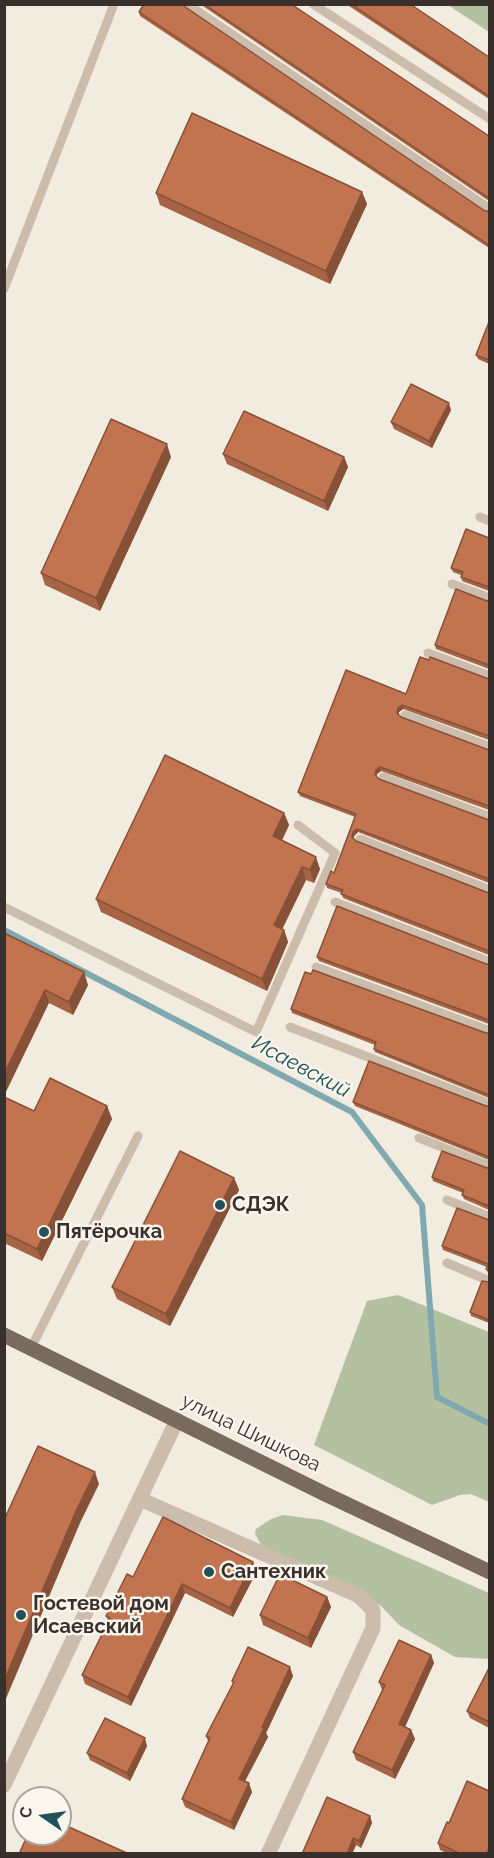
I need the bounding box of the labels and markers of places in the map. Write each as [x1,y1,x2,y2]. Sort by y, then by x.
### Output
place label: СДЭК [232,1193,289,1217]
marker: СДЭК [213,1198,227,1212]
place label: Пятёрочка [56,1220,162,1244]
marker: Пятёрочка [37,1225,51,1239]
place label: Сантехник [221,1560,327,1584]
marker: Сантехник [202,1565,216,1579]
place label: Гостевой дом Исаевский [33,1592,169,1639]
marker: Гостевой дом Исаевский [14,1608,28,1622]

